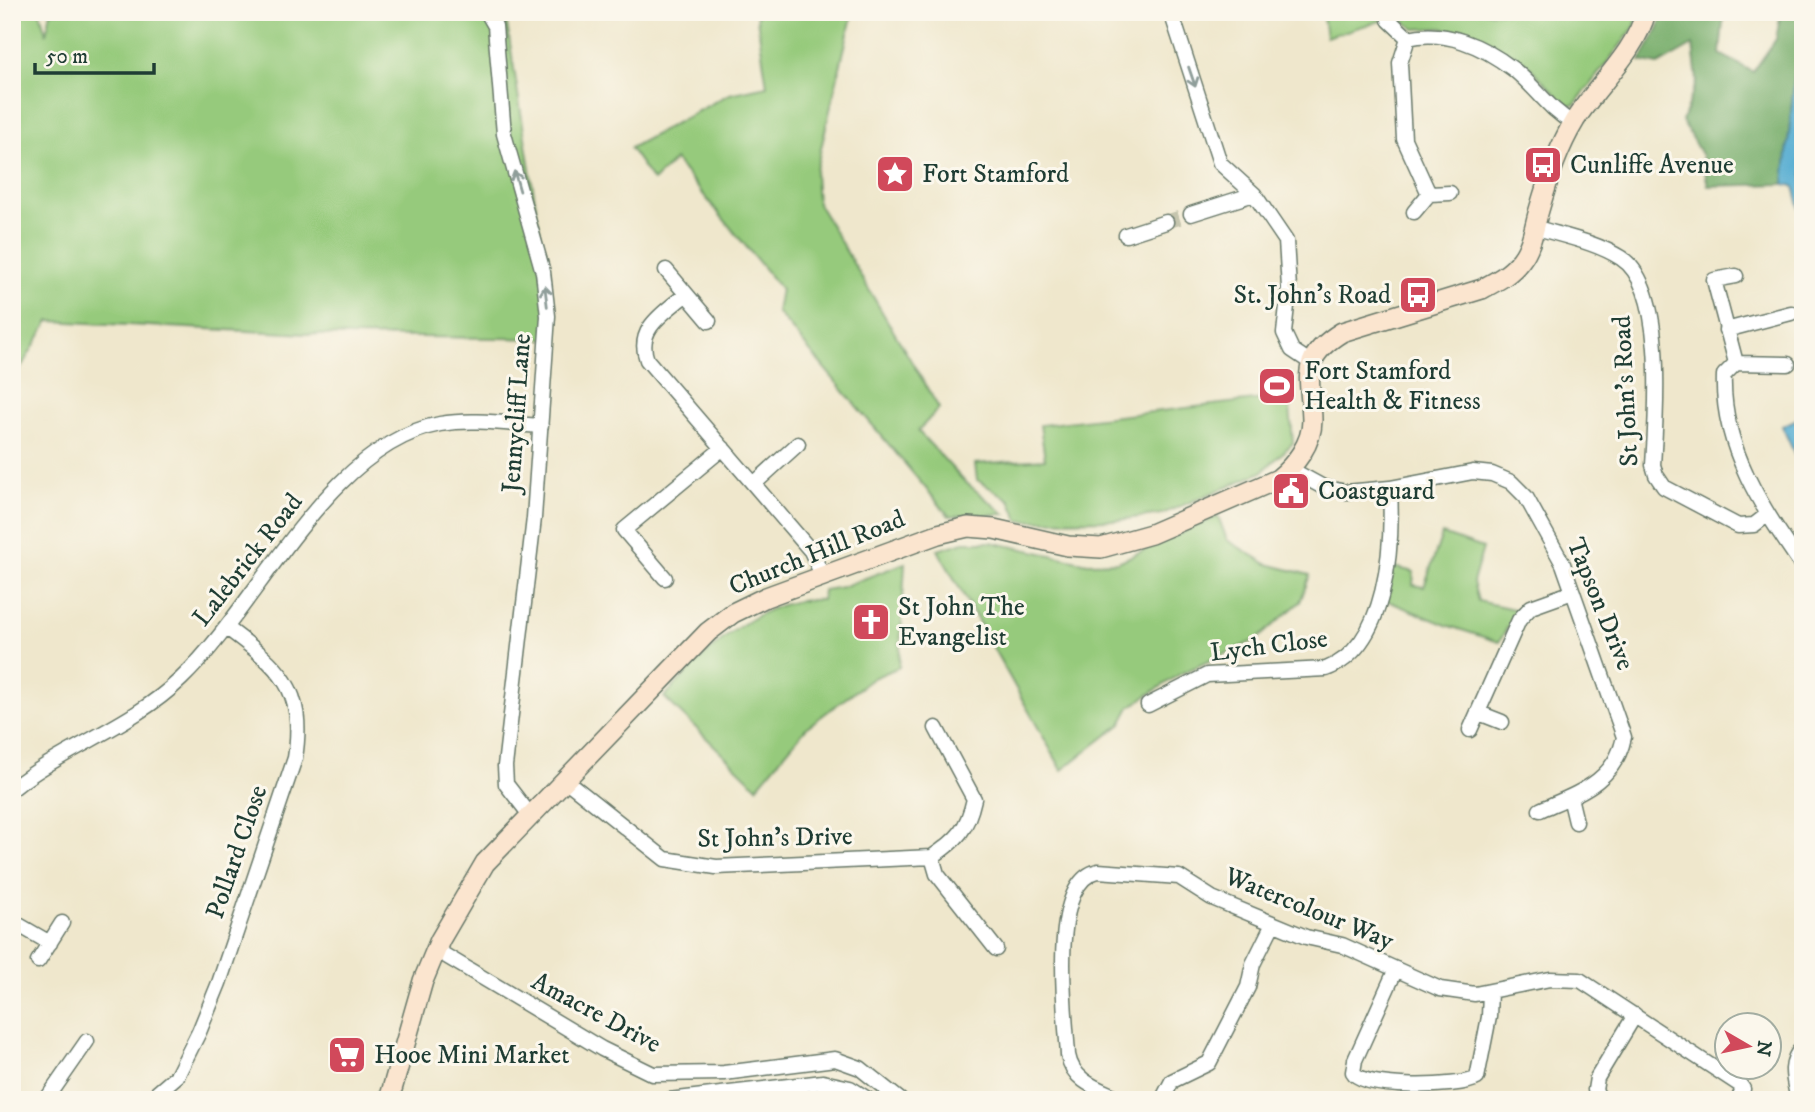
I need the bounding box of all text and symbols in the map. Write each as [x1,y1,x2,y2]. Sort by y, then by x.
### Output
scale bar [35,32,154,76]
text: 50 m [46,44,88,70]
one-way arrow [1186,66,1199,88]
bus stop icon: Cunliffe Avenue [1522,144,1564,186]
place label: Cunliffe Avenue [1570,149,1734,182]
place icon: Fort Stamford [874,153,916,195]
place label: Fort Stamford [922,158,1069,191]
one-way arrow [510,170,523,192]
bus stop icon: St. John's Road [1397,274,1439,316]
place label: St. John's Road [1234,279,1391,312]
one-way arrow [539,285,552,308]
street label: St John's Road [1606,315,1646,467]
street label: Jennycliff Lane [495,332,539,496]
place label: Fort Stamford Health & Fitness [1304,355,1481,418]
sports icon: Fort Stamford Health & Fitness [1256,365,1298,407]
public building icon: Coastguard [1270,470,1312,512]
place label: Coastguard [1318,475,1435,508]
street label: Lalebrick Road [186,487,310,633]
street label: Church Hill Road [724,503,910,603]
street label: Tapson Drive [1559,533,1641,675]
place label: St John The Evangelist [898,591,1025,654]
church icon: St John The Evangelist [850,601,892,643]
street label: Lych Close [1208,622,1330,670]
street label: Pollard Close [199,781,275,923]
street label: St John's Drive [697,820,853,856]
street label: Watercolour Way [1219,860,1399,958]
street label: Amacre Drive [525,965,667,1061]
north arrow [1714,1010,1784,1080]
supermarket icon: Hooe Mini Market [326,1034,368,1076]
place label: Hooe Mini Market [374,1039,570,1072]
text: N [1751,1039,1776,1058]

